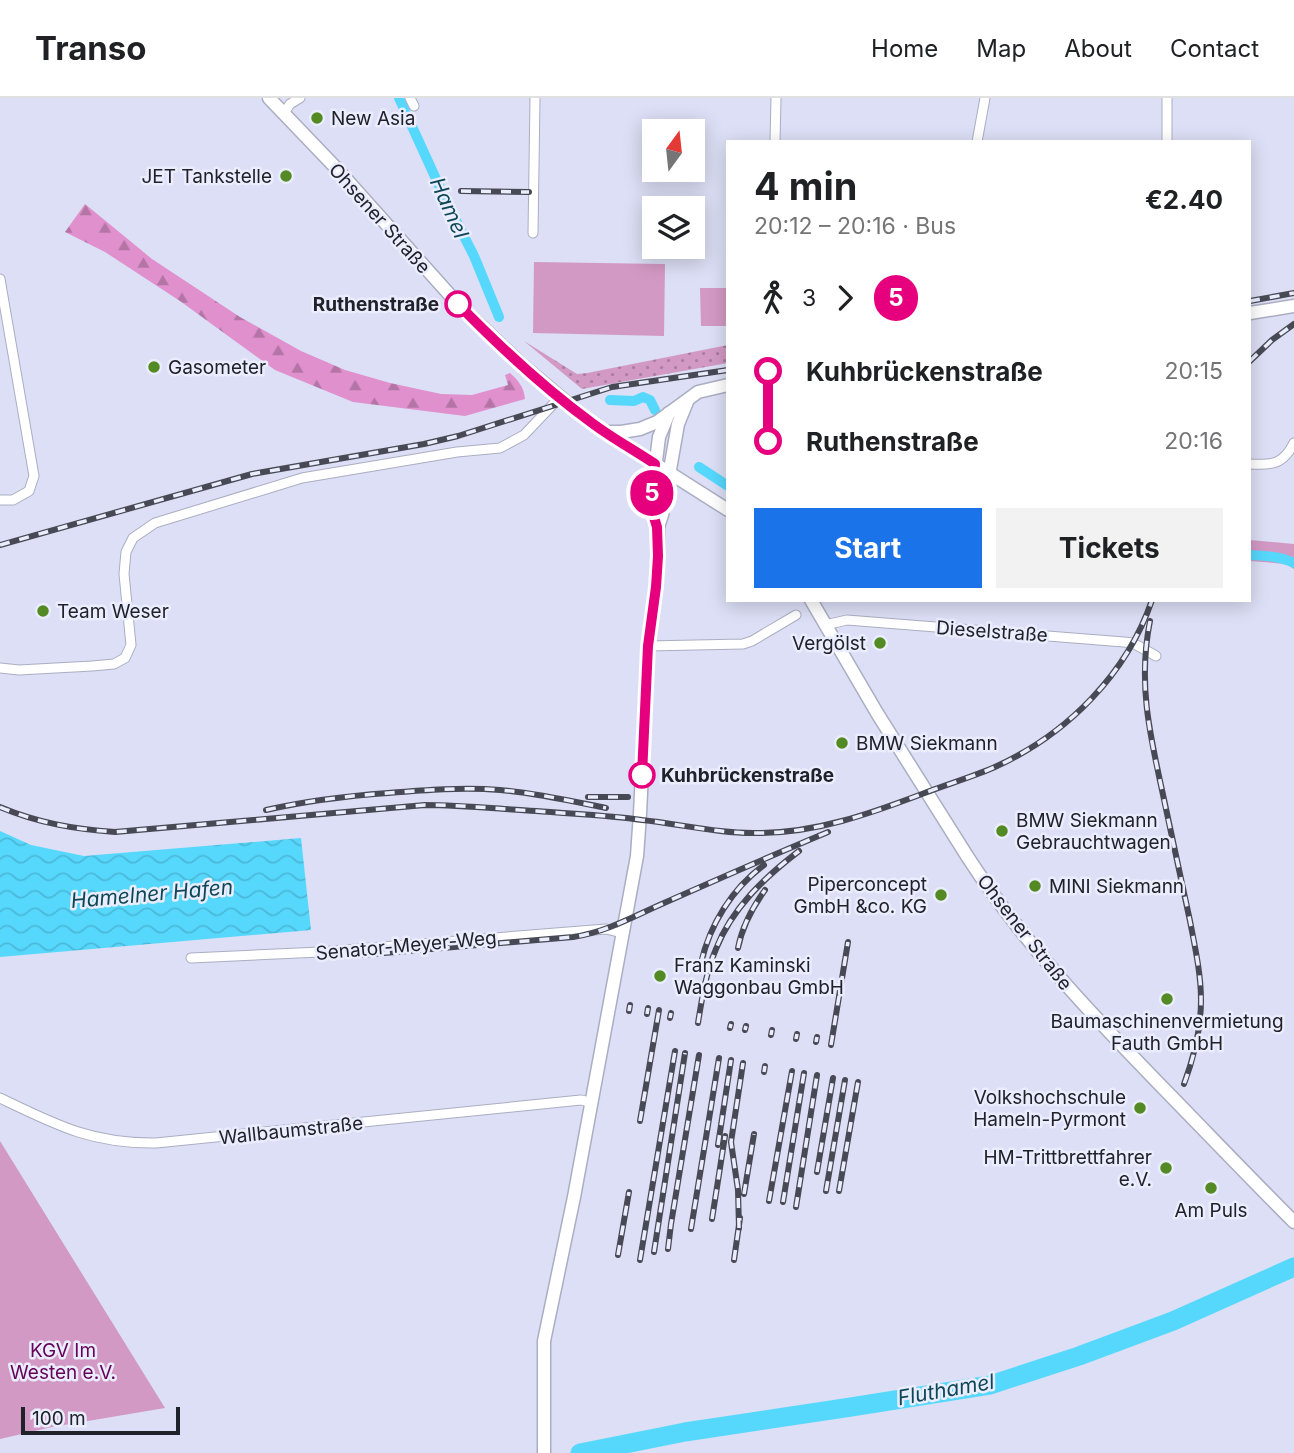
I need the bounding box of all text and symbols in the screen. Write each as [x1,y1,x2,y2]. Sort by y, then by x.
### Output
text: Transo [35,28,147,68]
text: Home [871,34,938,63]
text: Map [976,34,1026,63]
text: About [1064,34,1132,63]
text: Contact [1170,34,1259,63]
place label: New Asia [331,107,415,130]
marker: New Asia [309,110,325,126]
north arrow [642,119,705,182]
map controls [642,119,705,259]
street label: Ohsener Straße [324,158,435,278]
text: 4 min [754,163,857,209]
place label: JET Tankstelle [142,165,272,188]
marker: JET Tankstelle [278,168,294,184]
water label: Hamel [425,173,474,243]
text: €2.40 [1145,184,1223,215]
button: layers [642,196,705,259]
text: 20:12 – 20:16 · Bus [754,212,956,240]
icon: walk [754,279,792,317]
icon: forward [826,279,864,317]
text: 5 [888,283,904,312]
text: 3 [802,284,816,312]
marker: Ruthenstraße [445,291,471,317]
place label: Ruthenstraße [313,293,439,316]
place label: Gasometer [168,356,266,379]
text: Kuhbrückenstraße [806,356,1043,387]
text: 20:15 [1165,357,1223,385]
marker: Gasometer [146,359,162,375]
text: Ruthenstraße [806,426,979,457]
text: 20:16 [1164,427,1223,455]
line badge: 5 [629,470,675,516]
text: 5 [644,478,660,507]
button: Start [754,508,982,588]
button: Tickets [996,508,1223,588]
place label: Team Weser [57,600,169,623]
marker: Team Weser [35,603,51,619]
street label: Dieselstraße [935,616,1049,647]
place label: Vergölst [792,632,866,655]
marker: Vergölst [872,635,888,651]
place label: BMW Siekmann [856,732,998,755]
marker: BMW Siekmann [834,735,850,751]
marker: Kuhbrückenstraße [629,762,655,788]
place label: Kuhbrückenstraße [661,764,834,787]
place label: BMW Siekmann Gebrauchtwagen [1016,809,1171,854]
marker: BMW Siekmann Gebrauchtwagen [994,823,1010,839]
street label: Ohsener Straße [972,870,1077,995]
place label: Piperconcept GmbH &co. KG [793,873,927,918]
water label: Hamelner Hafen [70,874,234,913]
place label: MINI Siekmann [1049,875,1184,898]
marker: MINI Siekmann [1027,878,1043,894]
marker: Piperconcept GmbH &co. KG [933,887,949,903]
street label: Senator-Meyer-Weg [315,926,498,965]
place label: Franz Kaminski Waggonbau GmbH [674,954,844,999]
marker: Franz Kaminski Waggonbau GmbH [652,968,668,984]
marker: Baumaschinenvermietung Fauth GmbH [1159,991,1175,1007]
place label: Baumaschinenvermietung Fauth GmbH [1050,1010,1284,1055]
place label: Volkshochschule Hameln-Pyrmont [973,1086,1126,1131]
marker: Volkshochschule Hameln-Pyrmont [1132,1100,1148,1116]
street label: Wallbaumstraße [218,1111,364,1150]
place label: HM-Trittbrettfahrer e.V. [983,1146,1152,1191]
marker: HM-Trittbrettfahrer e.V. [1158,1160,1174,1176]
marker: Am Puls [1203,1180,1219,1196]
place label: Am Puls [1174,1199,1248,1222]
park label: KGV Im Westen e.V. [10,1339,116,1384]
water label: Fluthamel [896,1369,997,1410]
scale bar [21,1404,180,1436]
text: 100 m [32,1407,86,1430]

